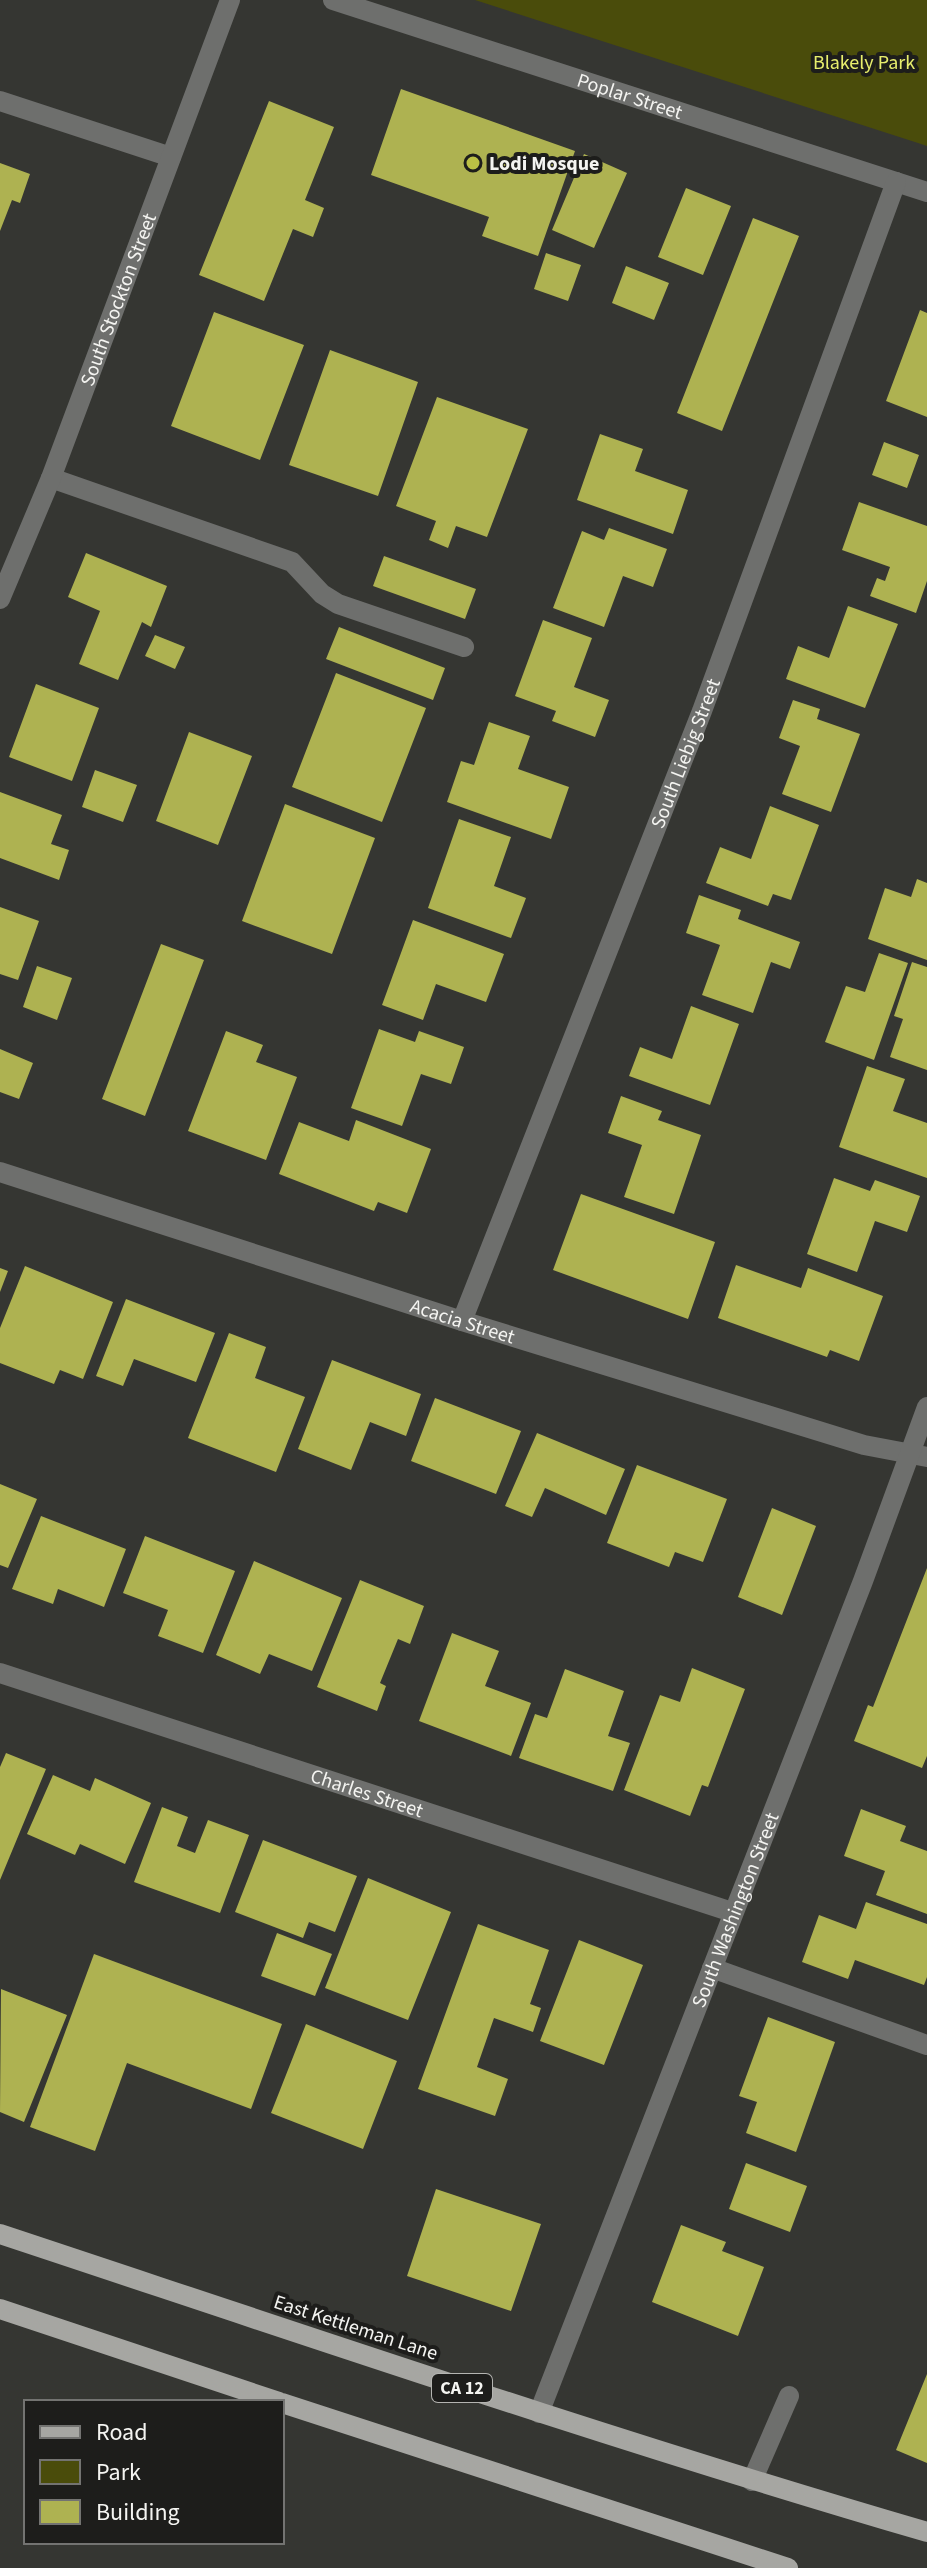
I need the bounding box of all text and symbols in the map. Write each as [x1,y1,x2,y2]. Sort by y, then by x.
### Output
park label: Blakely Park [813,49,915,77]
street label: Poplar Street [573,67,686,127]
place label: Lodi Mosque [489,150,599,178]
marker: Lodi Mosque [464,154,482,172]
street label: South Stockton Street [74,209,164,390]
street label: South Liebig Street [644,674,728,833]
street label: Acacia Street [406,1292,518,1352]
street label: Charles Street [307,1762,427,1825]
street label: South Washington Street [685,1808,787,2012]
street label: East Kettleman Lane [270,2288,441,2368]
road number: CA 12 [432,2374,492,2402]
legend [24,2400,284,2544]
text: Road [96,2415,148,2450]
text: Park [96,2455,141,2490]
text: Building [96,2495,180,2530]

